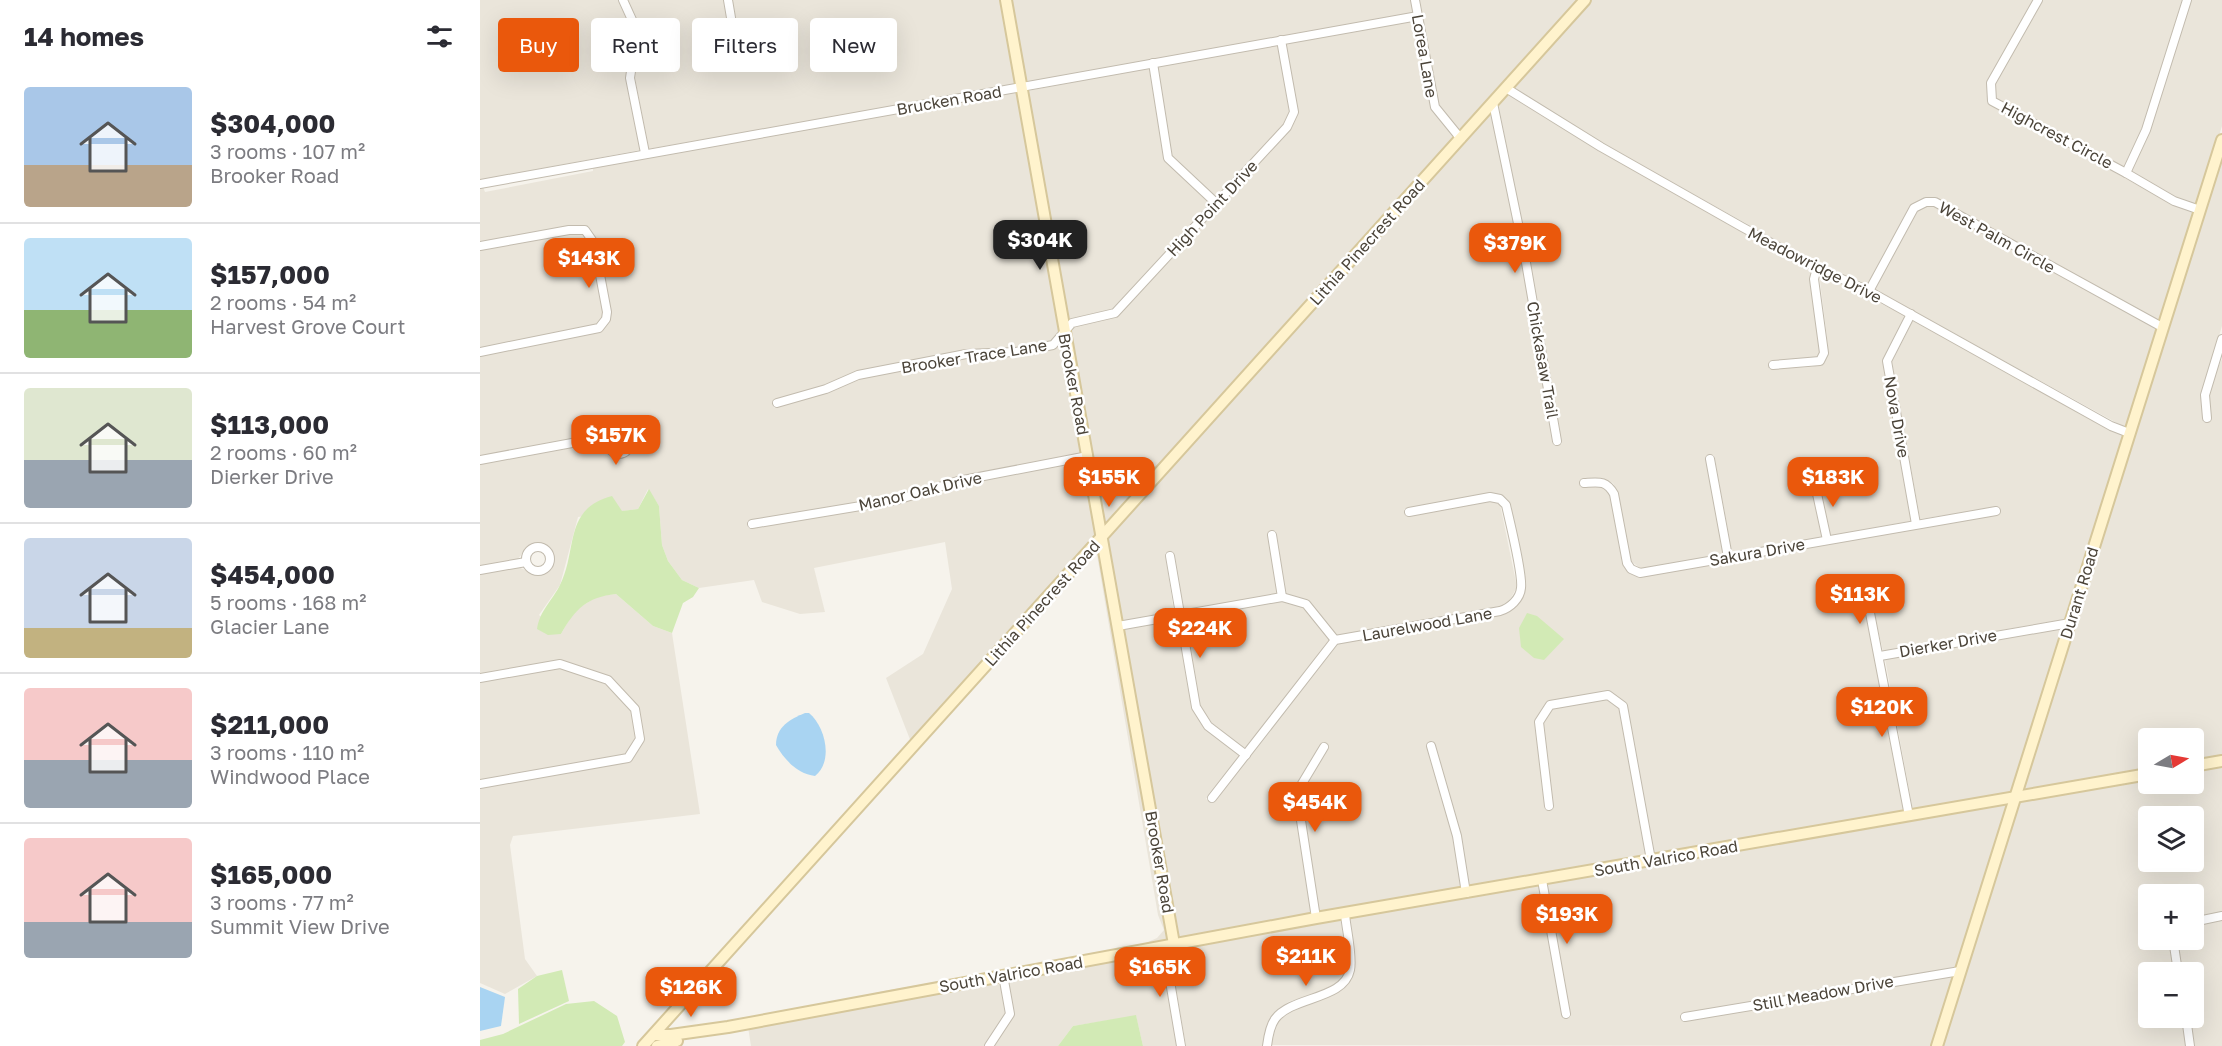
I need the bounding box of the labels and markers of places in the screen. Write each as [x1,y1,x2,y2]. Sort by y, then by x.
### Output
pin: $304K [998,220,1082,271]
pin: $379K [1473,223,1557,274]
pin: $143K [547,238,631,289]
pin: $157K [574,415,658,466]
pin: $155K [1067,457,1151,508]
pin: $183K [1791,457,1875,508]
pin: $113K [1818,574,1902,625]
pin: $224K [1158,608,1242,659]
pin: $120K [1840,687,1924,738]
pin: $454K [1273,782,1357,833]
pin: $193K [1525,894,1609,945]
pin: $211K [1264,936,1348,987]
pin: $165K [1118,947,1202,998]
pin: $126K [649,967,733,1018]

